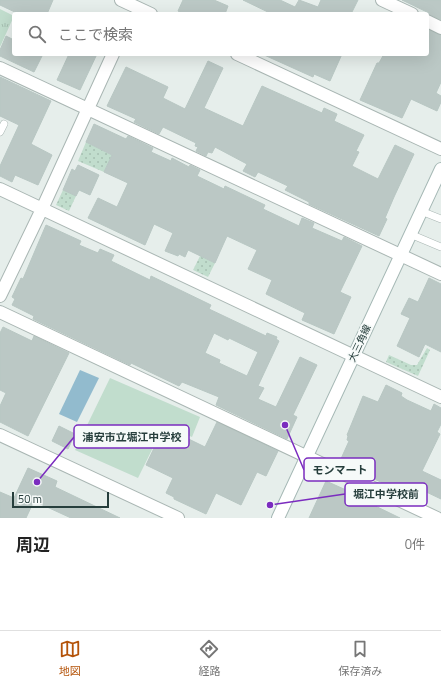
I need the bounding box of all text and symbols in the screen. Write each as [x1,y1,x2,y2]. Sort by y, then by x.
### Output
search box [12,12,429,56]
icon: search [26,23,48,45]
text: ここで検索 [58,23,133,46]
street label: 大三角線 [344,322,375,365]
callout: 浦安市立堀江中学校 [74,425,189,448]
text: 浦安市立堀江中学校 [83,429,182,445]
callout: モンマート [304,458,375,481]
text: モンマート [313,462,368,478]
callout: 堀江中学校前 [345,483,427,506]
text: 堀江中学校前 [353,486,419,502]
scale bar [12,490,109,509]
text: 50 m [18,491,42,507]
text: 周辺 [16,532,50,558]
text: 0件 [405,534,425,554]
tab: 地図 [59,638,81,679]
tab: 経路 [198,638,220,679]
tab: 保存済み [338,638,382,679]

